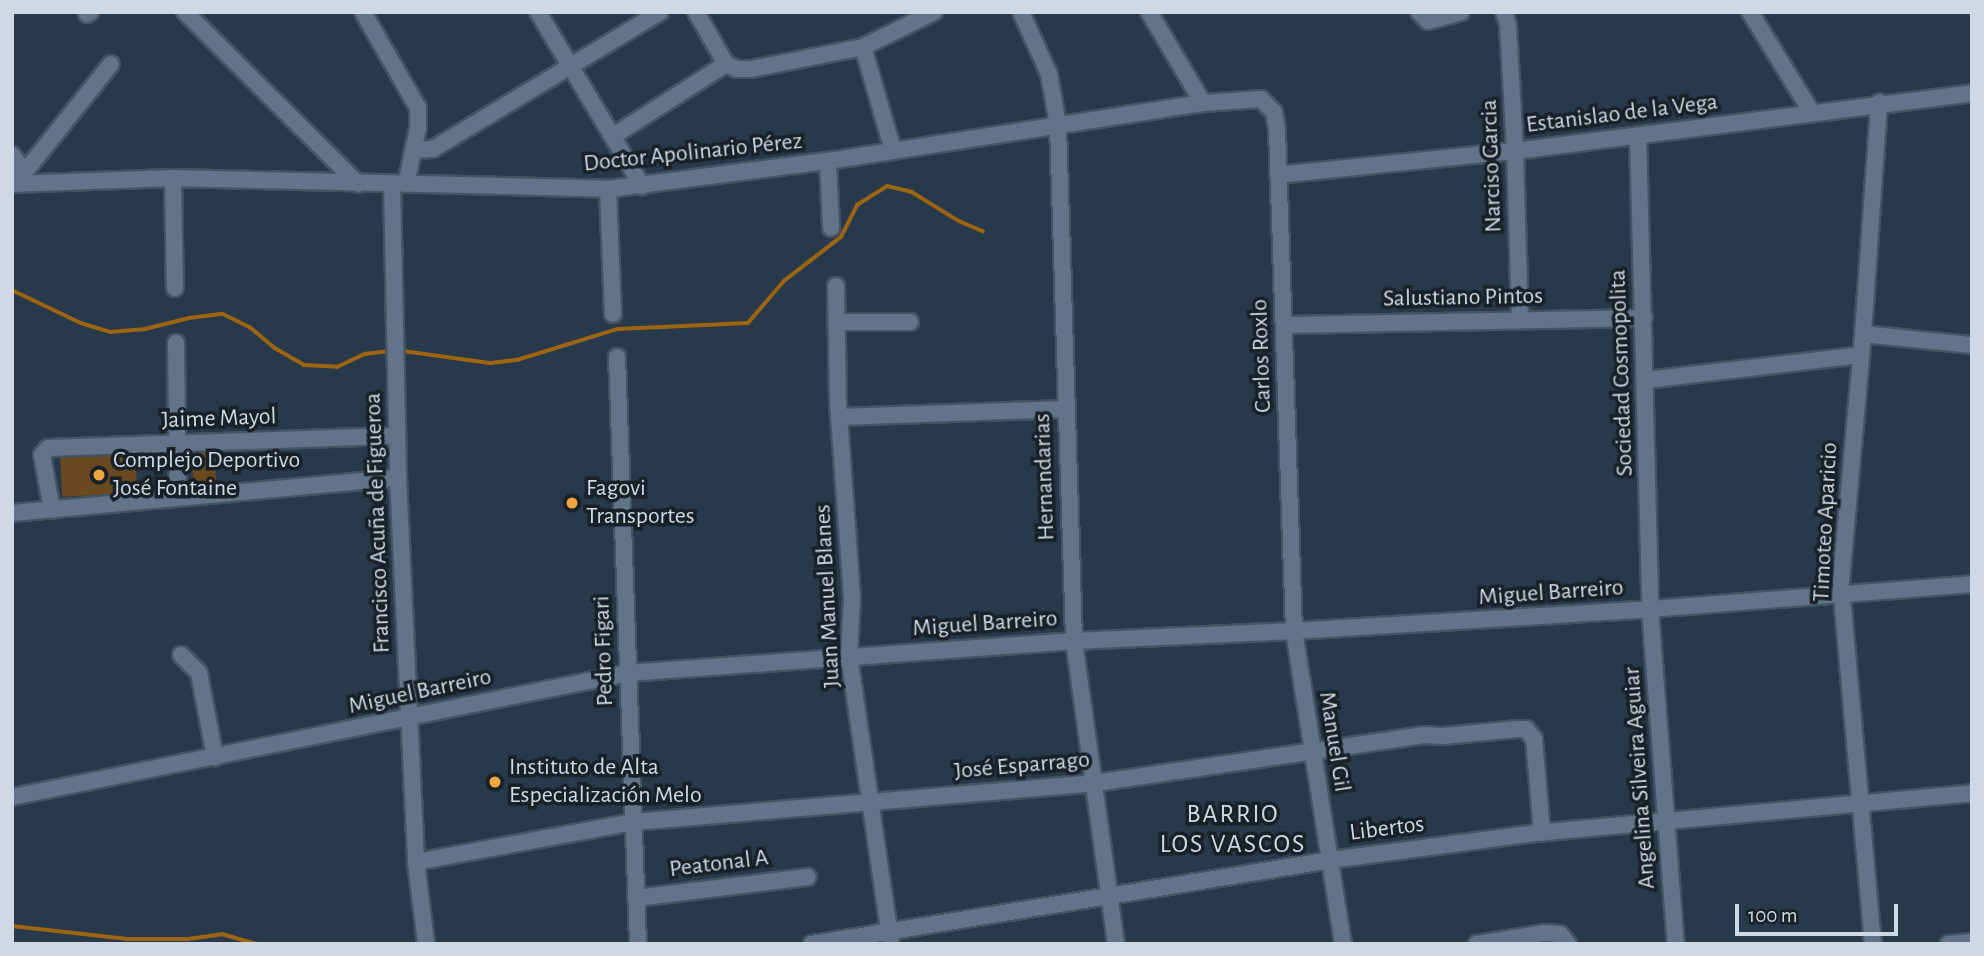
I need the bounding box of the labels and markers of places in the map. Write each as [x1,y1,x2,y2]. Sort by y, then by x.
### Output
place label: Complejo Deportivo José Fontaine [113,447,300,503]
marker: Complejo Deportivo José Fontaine [91,467,107,483]
place label: Fagovi Transportes [586,475,695,531]
marker: Fagovi Transportes [564,495,580,511]
place label: Instituto de Alta Especialización Melo [509,754,702,810]
marker: Instituto de Alta Especialización Melo [487,774,503,790]

